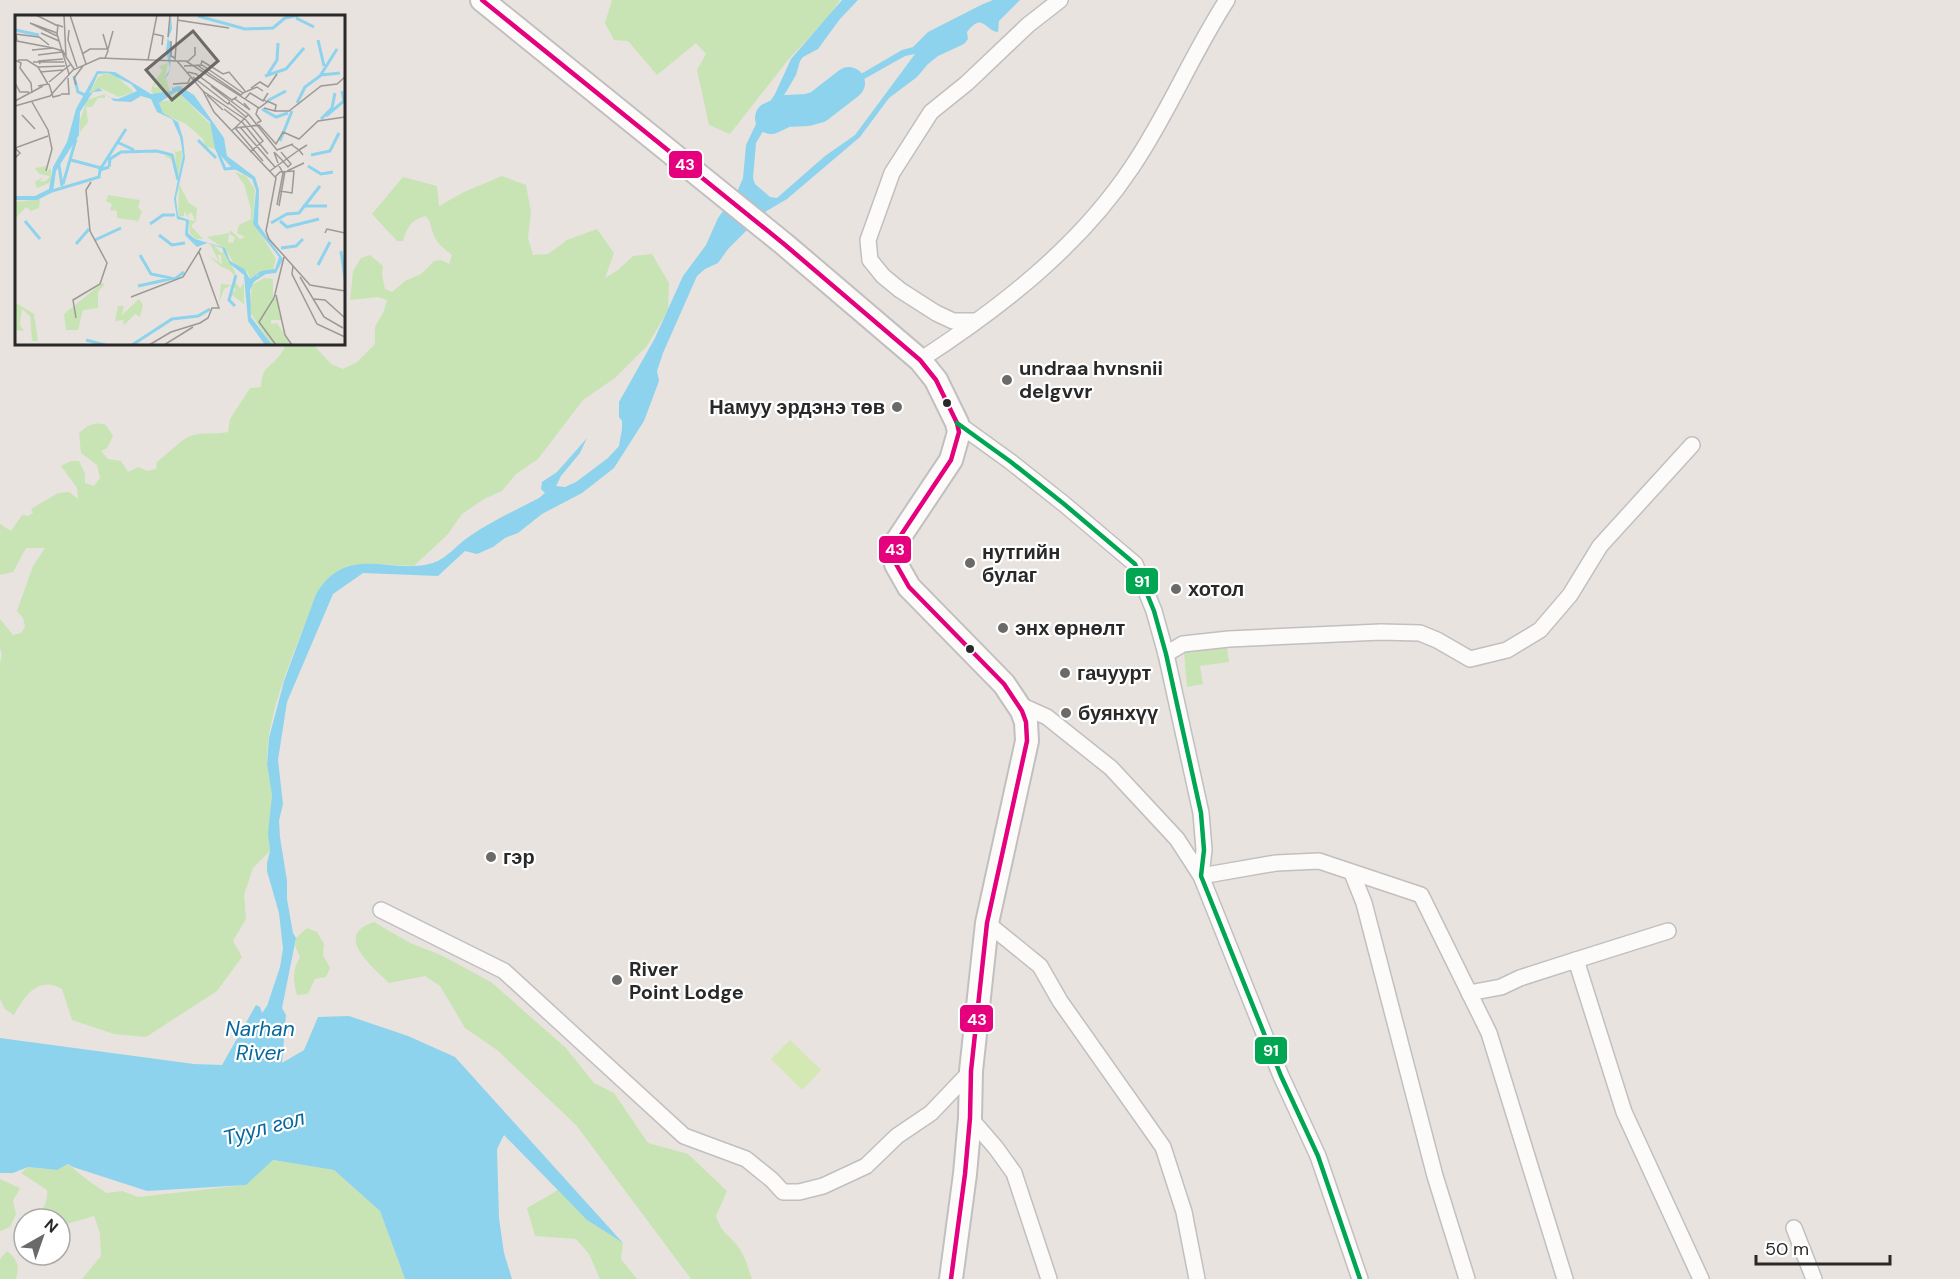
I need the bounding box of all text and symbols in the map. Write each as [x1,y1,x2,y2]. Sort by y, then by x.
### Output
inset map [15,15,345,345]
line badge: 43 [668,150,703,179]
text: 43 [675,154,695,175]
place label: undraa hvnsnii delgvvr [1019,355,1163,404]
marker: undraa hvnsnii delgvvr [1000,373,1014,387]
place label: Намуу эрдэнэ төв [709,394,885,420]
unlabelled marker [941,397,953,409]
marker: Намуу эрдэнэ төв [890,400,904,414]
line badge: 43 [878,535,912,564]
text: 43 [885,539,905,560]
place label: нутгийн булаг [982,539,1060,588]
marker: нутгийн булаг [963,556,977,570]
line badge: 91 [1125,567,1159,595]
text: 91 [1134,571,1150,592]
place label: хотол [1188,576,1244,602]
marker: хотол [1169,582,1183,596]
place label: энх өрнөлт [1015,615,1125,641]
marker: энх өрнөлт [996,621,1010,635]
unlabelled marker [964,643,976,655]
place label: гачуурт [1077,660,1152,686]
marker: гачуурт [1058,666,1072,680]
place label: буянхүү [1078,700,1159,726]
marker: буянхүү [1059,706,1073,720]
place label: гэр [503,844,535,870]
marker: гэр [484,850,498,864]
place label: River Point Lodge [629,956,744,1005]
marker: River Point Lodge [610,973,624,987]
line badge: 43 [959,1004,994,1033]
text: 43 [967,1009,987,1030]
water label: Narhan River [225,1015,295,1067]
line badge: 91 [1254,1036,1288,1065]
text: 91 [1263,1040,1279,1061]
water label: Туул гол [220,1104,308,1152]
north arrow [12,1207,72,1267]
text: N [40,1214,63,1238]
scale bar [1756,1228,1890,1266]
text: 50 m [1765,1237,1809,1261]

